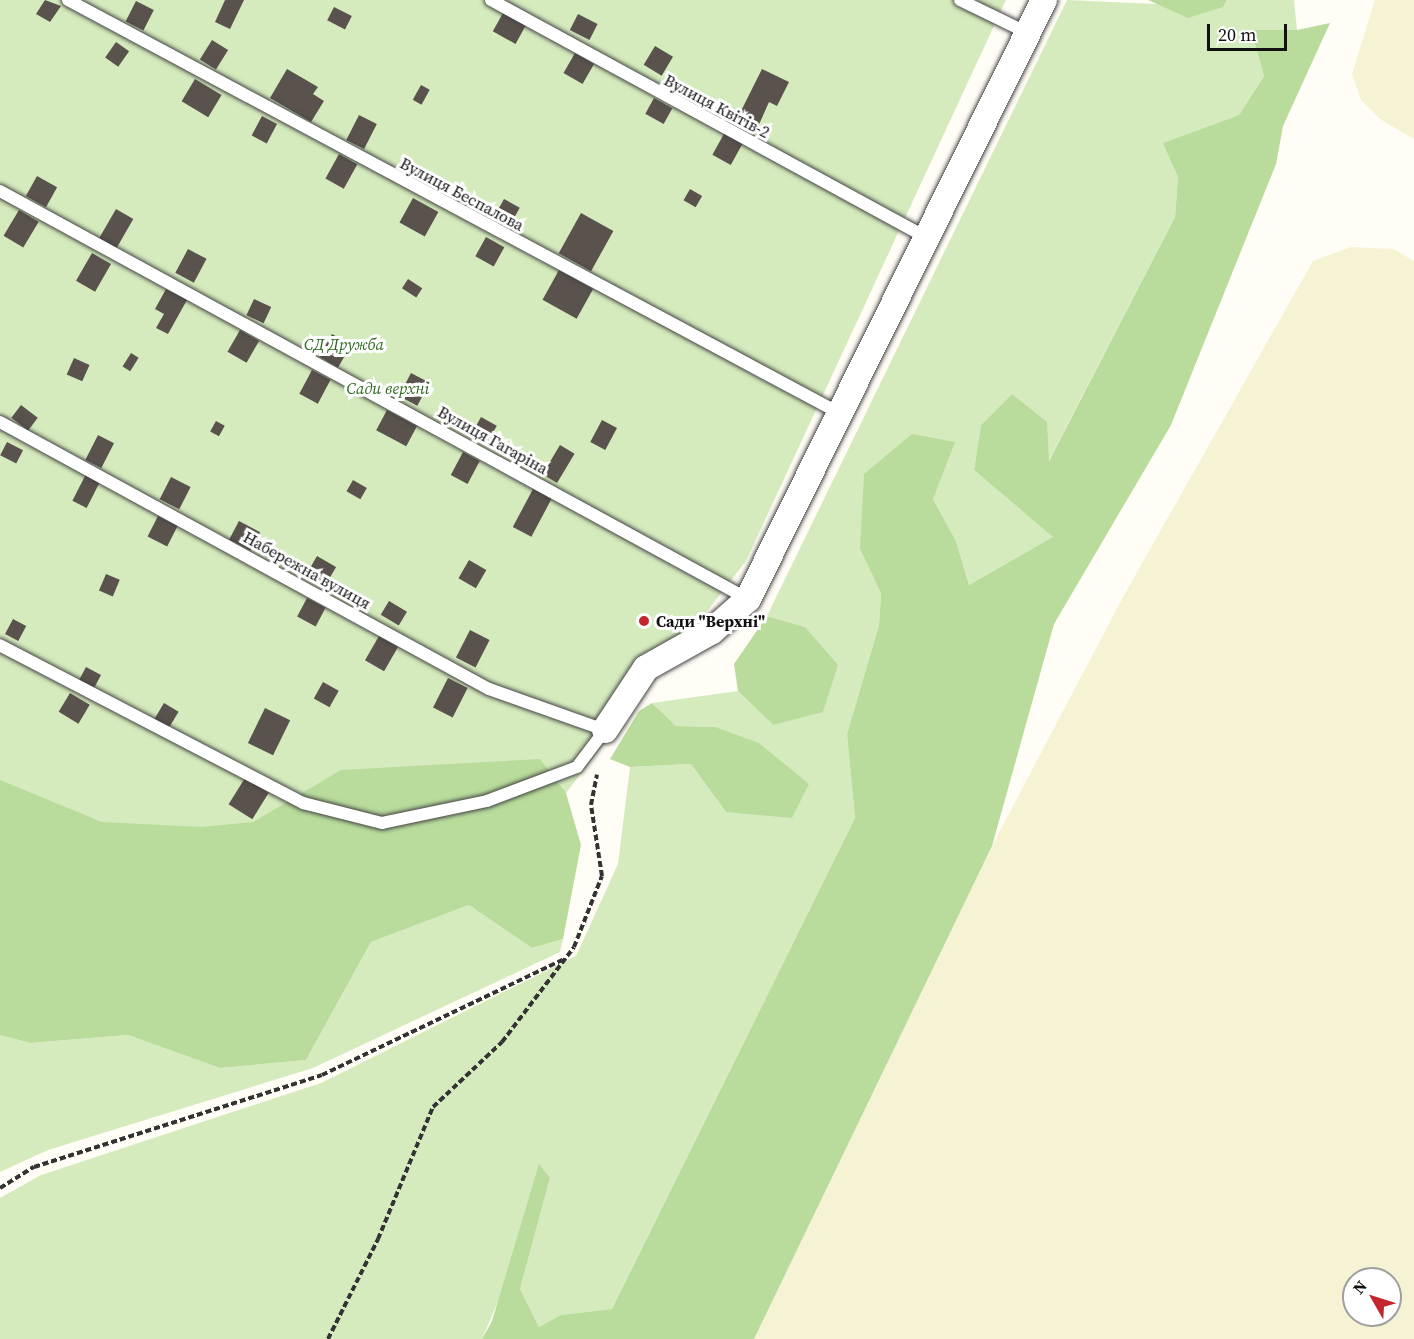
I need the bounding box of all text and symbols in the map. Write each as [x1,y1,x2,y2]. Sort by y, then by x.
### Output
scale bar [1210,12,1290,50]
text: 20 m [1218,22,1256,47]
street label: Вулиця Квітів-2 [661,70,773,142]
street label: Вулиця Беспалова [397,153,527,235]
park label: СД Дружба [304,334,384,354]
park label: Сади верхні [347,378,429,398]
street label: Вулиця Гагаріна [435,402,551,478]
street label: Набережна вулиця [240,527,374,613]
place label: Сади "Верхні" [656,611,765,631]
marker: Сади "Верхні" [637,614,651,628]
north arrow [1342,1267,1402,1327]
text: N [1347,1275,1372,1298]

